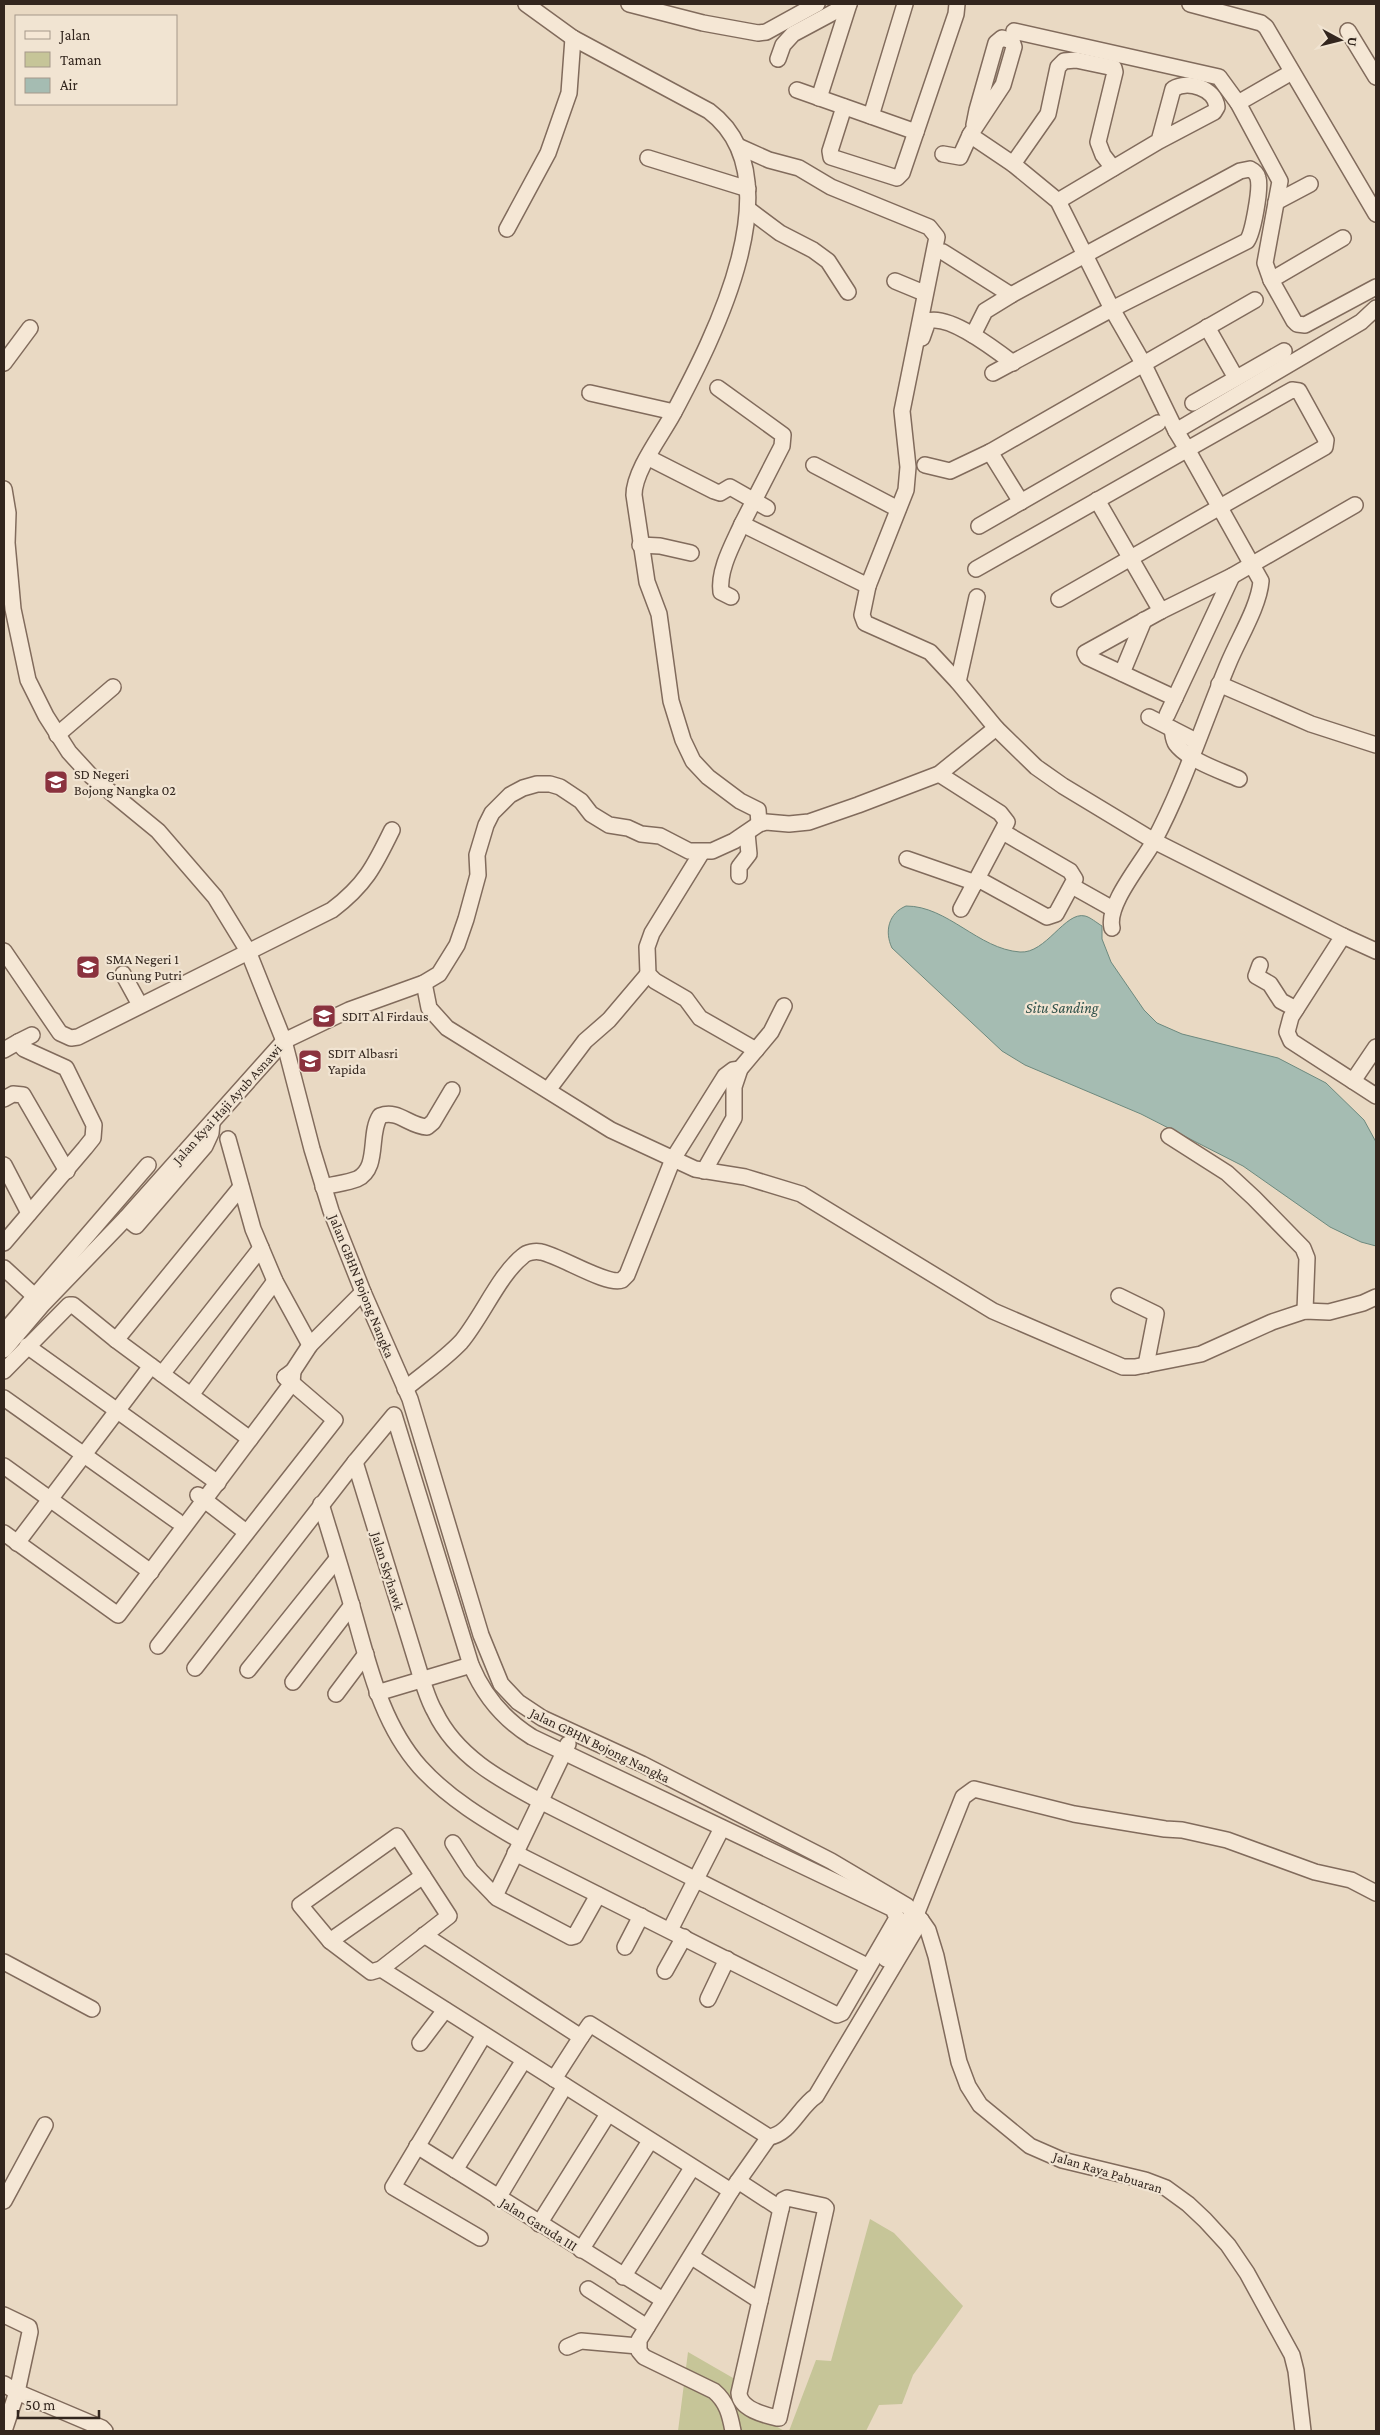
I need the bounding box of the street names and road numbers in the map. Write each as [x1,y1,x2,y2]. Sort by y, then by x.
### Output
street label: Jalan Kyai Haji Ayub Asnawi [168,1041,286,1169]
street label: Jalan GBHN Bojong Nangka [324,1210,398,1361]
street label: Jalan Skyhawk [368,1528,408,1613]
street label: Jalan GBHN Bojong Nangka [525,1703,673,1787]
street label: Jalan Raya Pabuaran [1049,2147,1165,2196]
street label: Jalan Garuda III [496,2193,580,2254]

